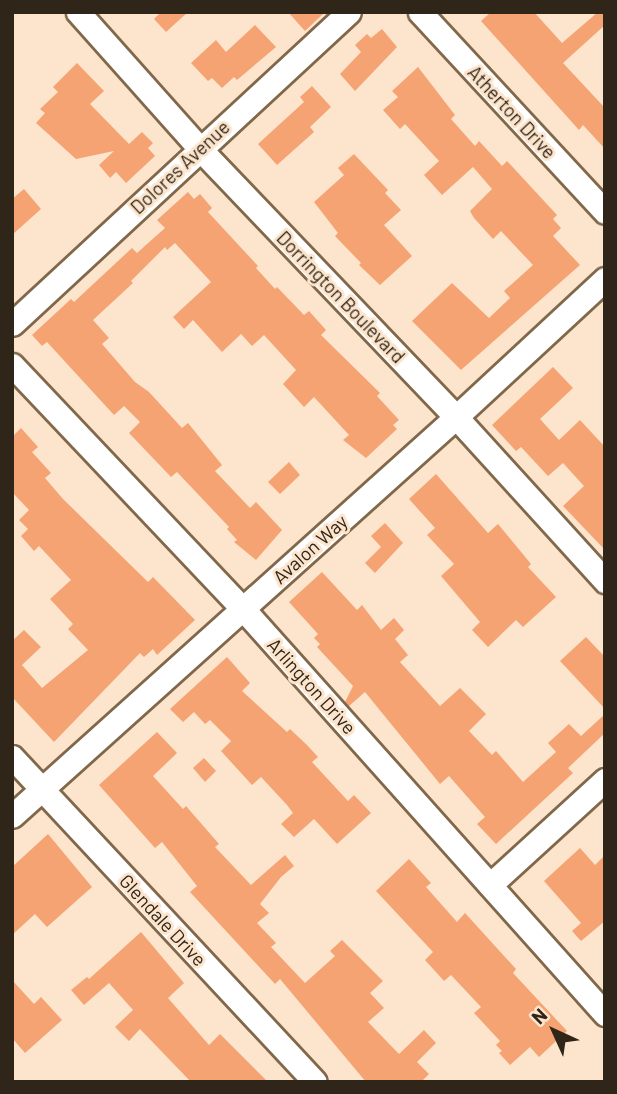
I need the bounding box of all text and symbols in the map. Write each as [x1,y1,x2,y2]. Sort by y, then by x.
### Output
street label: Atherton Drive [463,61,561,163]
street label: Dolores Avenue [126,115,234,219]
street label: Dorrington Boulevard [272,226,410,368]
street label: Avalon Way [268,510,352,588]
street label: Arlington Drive [263,633,361,739]
street label: Glendale Drive [115,869,211,971]
north arrow [519,996,589,1066]
text: N [526,1003,551,1028]

